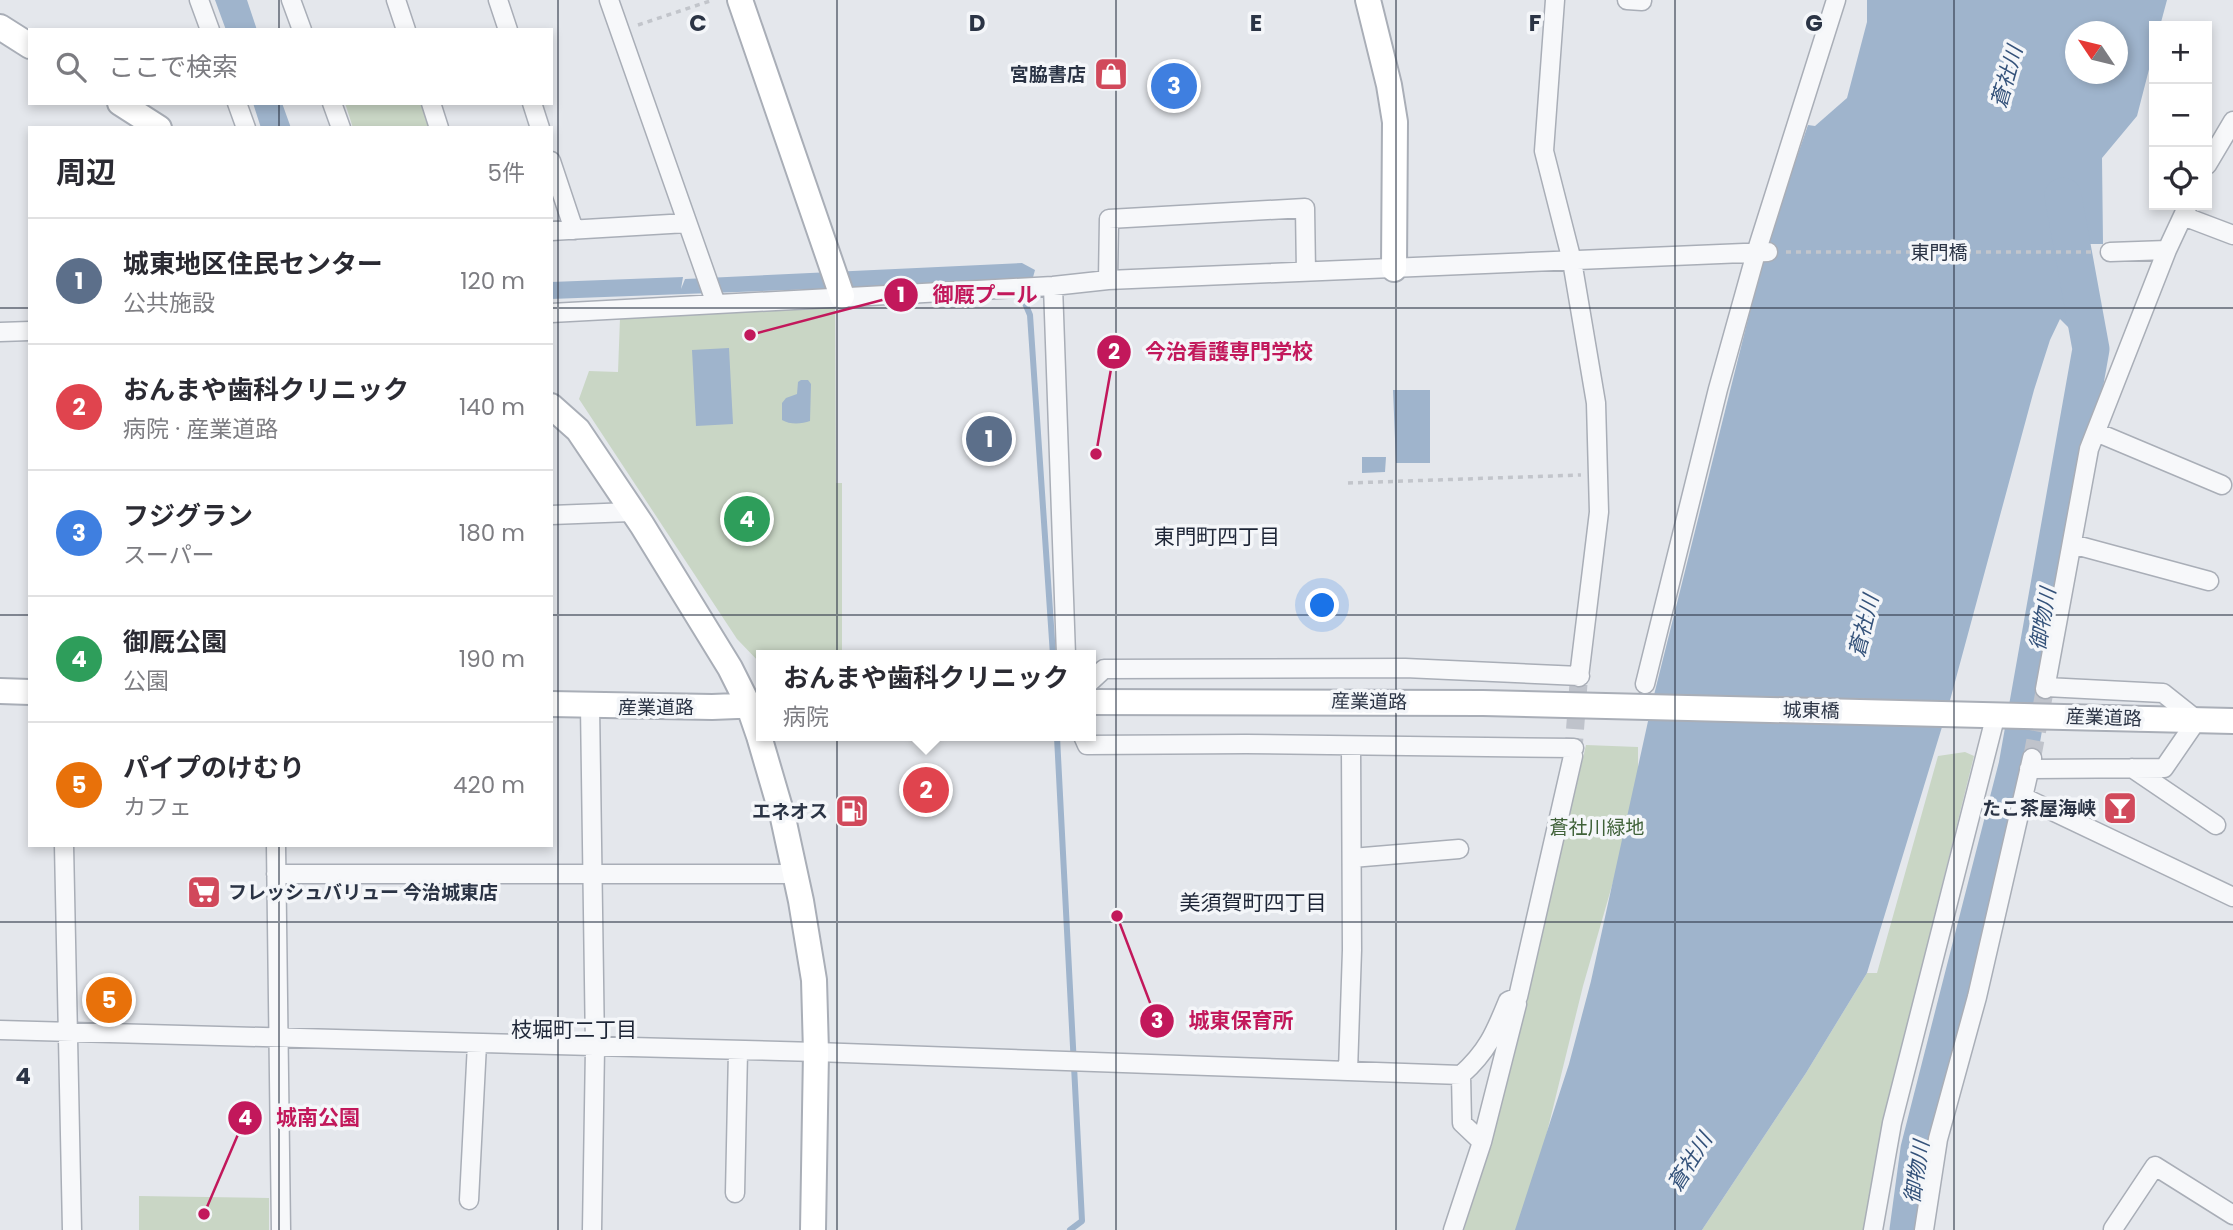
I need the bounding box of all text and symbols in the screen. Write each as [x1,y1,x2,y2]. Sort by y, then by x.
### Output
text: C [689,7,707,39]
text: D [969,7,985,39]
text: E [1250,7,1262,39]
text: F [1529,7,1541,39]
text: G [1805,7,1823,39]
north arrow [2065,21,2128,84]
map controls [2149,21,2212,210]
button: + [2149,21,2212,84]
search box [28,28,553,105]
water label: 蒼社川 [1984,41,2030,111]
icon: search [52,48,90,86]
text: ここで検索 [108,49,238,85]
shop icon: 宮脇書店 [1092,55,1130,93]
pin: 3 [1151,60,1197,112]
place label: 宮脇書店 [1010,61,1086,88]
button: − [2149,84,2212,147]
button: locate [2149,147,2212,210]
text: 周辺 [56,151,116,194]
text: 5件 [488,157,525,189]
street label: 東門橋 [1910,239,1968,266]
text: 城東地区住民センター [123,246,383,282]
text: 1 [75,265,83,297]
text: 120 m [460,265,525,297]
callout: 御厩プール [884,274,1052,316]
text: 1 [897,280,905,309]
text: 御厩プール [933,280,1038,309]
text: 公共施設 [123,287,215,319]
callout: 今治看護専門学校 [1096,331,1327,373]
text: 2 [1108,337,1120,366]
text: 今治看護専門学校 [1145,337,1313,366]
text: おんまや歯科クリニック [123,372,409,408]
text: 2 [72,391,86,423]
text: 140 m [459,391,525,423]
text: 病院 · 産業道路 [123,413,278,445]
pin: 1 [966,413,1012,465]
pin: 4 [724,493,770,545]
text: フジグラン [123,498,253,534]
text: 3 [72,517,86,549]
text: 180 m [459,517,525,549]
district label: 東門町四丁目 [1154,522,1280,551]
text: スーパー [123,539,215,571]
water label: 御物川 [2023,583,2063,652]
your location [1305,588,1339,622]
water label: 蒼社川 [1842,590,1886,660]
text: 御厩公園 [123,624,227,660]
text: 4 [71,643,87,675]
text: 190 m [459,643,525,675]
popup [756,650,1096,741]
text: おんまや歯科クリニック [783,660,1069,696]
text: 公園 [123,665,169,697]
street label: 産業道路 [1331,687,1407,716]
street label: 産業道路 [618,694,694,721]
street label: 城東橋 [1782,697,1840,724]
text: 病院 [783,701,829,733]
street label: 産業道路 [2066,703,2142,732]
text: パイプのけむり [123,750,305,786]
pin: 2 [903,764,949,816]
text: 5 [72,769,86,801]
text: 420 m [453,769,525,801]
bar icon: たこ茶屋海峡 [2101,789,2139,827]
text: カフェ [123,791,192,823]
fuel station icon: エネオス [833,792,871,830]
place label: たこ茶屋海峡 [1982,795,2096,822]
place label: エネオス [752,798,828,825]
park label: 蒼社川緑地 [1549,814,1645,841]
supermarket icon: フレッシュバリュー 今治城東店 [185,873,223,911]
place label: フレッシュバリュー 今治城東店 [228,879,498,906]
district label: 美須賀町四丁目 [1180,888,1327,917]
pin: 5 [86,974,132,1026]
callout: 城東保育所 [1140,1000,1308,1042]
text: 3 [1151,1006,1163,1035]
text: 城東保育所 [1189,1006,1294,1035]
district label: 枝堀町二丁目 [511,1015,637,1044]
text: 4 [15,1060,31,1092]
callout: 城南公園 [227,1097,374,1139]
text: 4 [238,1103,252,1132]
text: 城南公園 [276,1103,360,1132]
water label: 蒼社川 [1661,1126,1720,1196]
water label: 御物川 [1897,1137,1936,1205]

